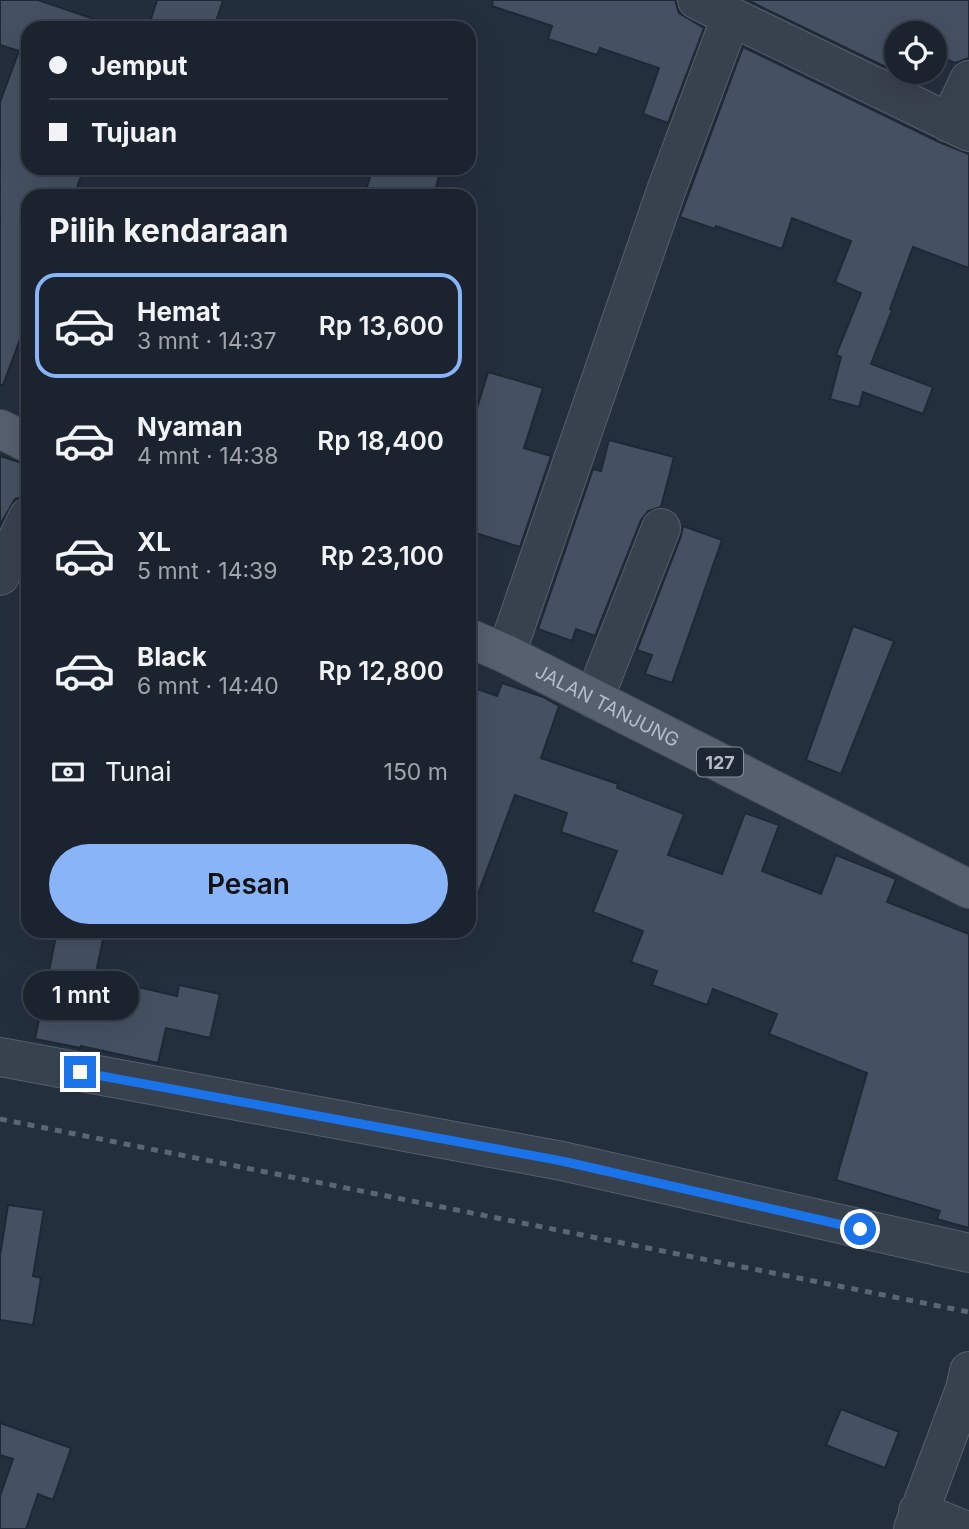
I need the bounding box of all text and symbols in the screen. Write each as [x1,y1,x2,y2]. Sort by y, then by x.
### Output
map controls [884,21,947,84]
button: locate [884,21,947,84]
text: Jemput [91,50,188,81]
text: Tujuan [91,117,177,148]
text: Pilih kendaraan [49,211,289,250]
icon: car [53,294,116,357]
text: Hemat [137,296,220,327]
text: Rp 13,600 [319,310,444,341]
text: 3 mnt · 14:37 [137,327,277,355]
icon: car [53,409,116,472]
text: Nyaman [137,411,243,442]
text: Rp 18,400 [317,425,444,456]
text: 4 mnt · 14:38 [137,442,278,470]
icon: car [53,524,116,587]
text: XL [137,526,171,557]
text: Rp 23,100 [321,540,444,571]
text: 5 mnt · 14:39 [137,557,278,585]
icon: car [53,639,116,702]
text: Black [137,641,207,672]
text: Rp 12,800 [319,655,444,686]
street label: JALAN TANJUNG [531,659,683,752]
text: 6 mnt · 14:40 [137,672,279,700]
road number: 127 [697,748,743,776]
icon: cash [49,753,87,791]
text: Tunai [105,756,172,787]
text: 150 m [384,758,448,786]
button: Pesan [49,844,448,924]
callout: 1 mnt [22,970,138,1020]
text: 1 mnt [52,981,110,1009]
route end [64,1056,96,1088]
route start [844,1213,876,1245]

